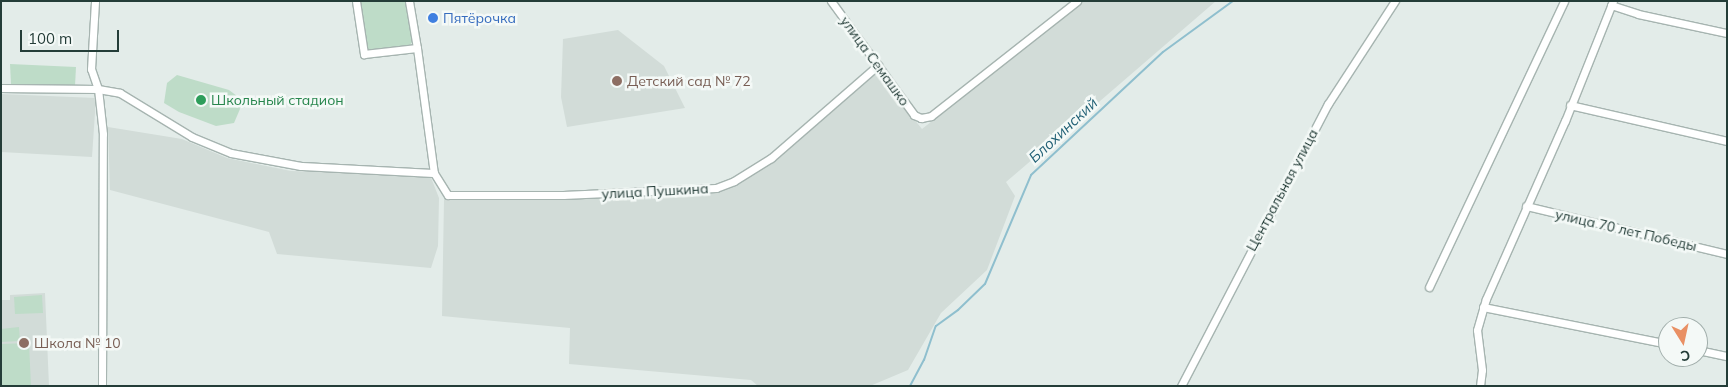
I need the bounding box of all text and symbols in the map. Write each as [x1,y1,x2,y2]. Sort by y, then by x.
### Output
place label: Пятёрочка [443,10,516,26]
marker: Пятёрочка [427,12,439,24]
street label: улица Семашко [837,13,913,109]
scale bar [22,20,121,52]
text: 100 m [28,29,72,48]
place label: Детский сад № 72 [627,73,751,89]
marker: Детский сад № 72 [611,75,623,87]
place label: Школьный стадион [211,92,344,108]
marker: Школьный стадион [195,94,207,106]
water label: Блохинский [1025,94,1101,166]
street label: Центральная улица [1243,126,1321,254]
street label: улица Пушкина [601,180,709,202]
street label: улица 70 лет Победы [1554,206,1698,254]
north arrow [1658,317,1708,367]
place label: Школа № 10 [34,335,121,351]
marker: Школа № 10 [18,337,30,349]
text: С [1679,346,1692,365]

